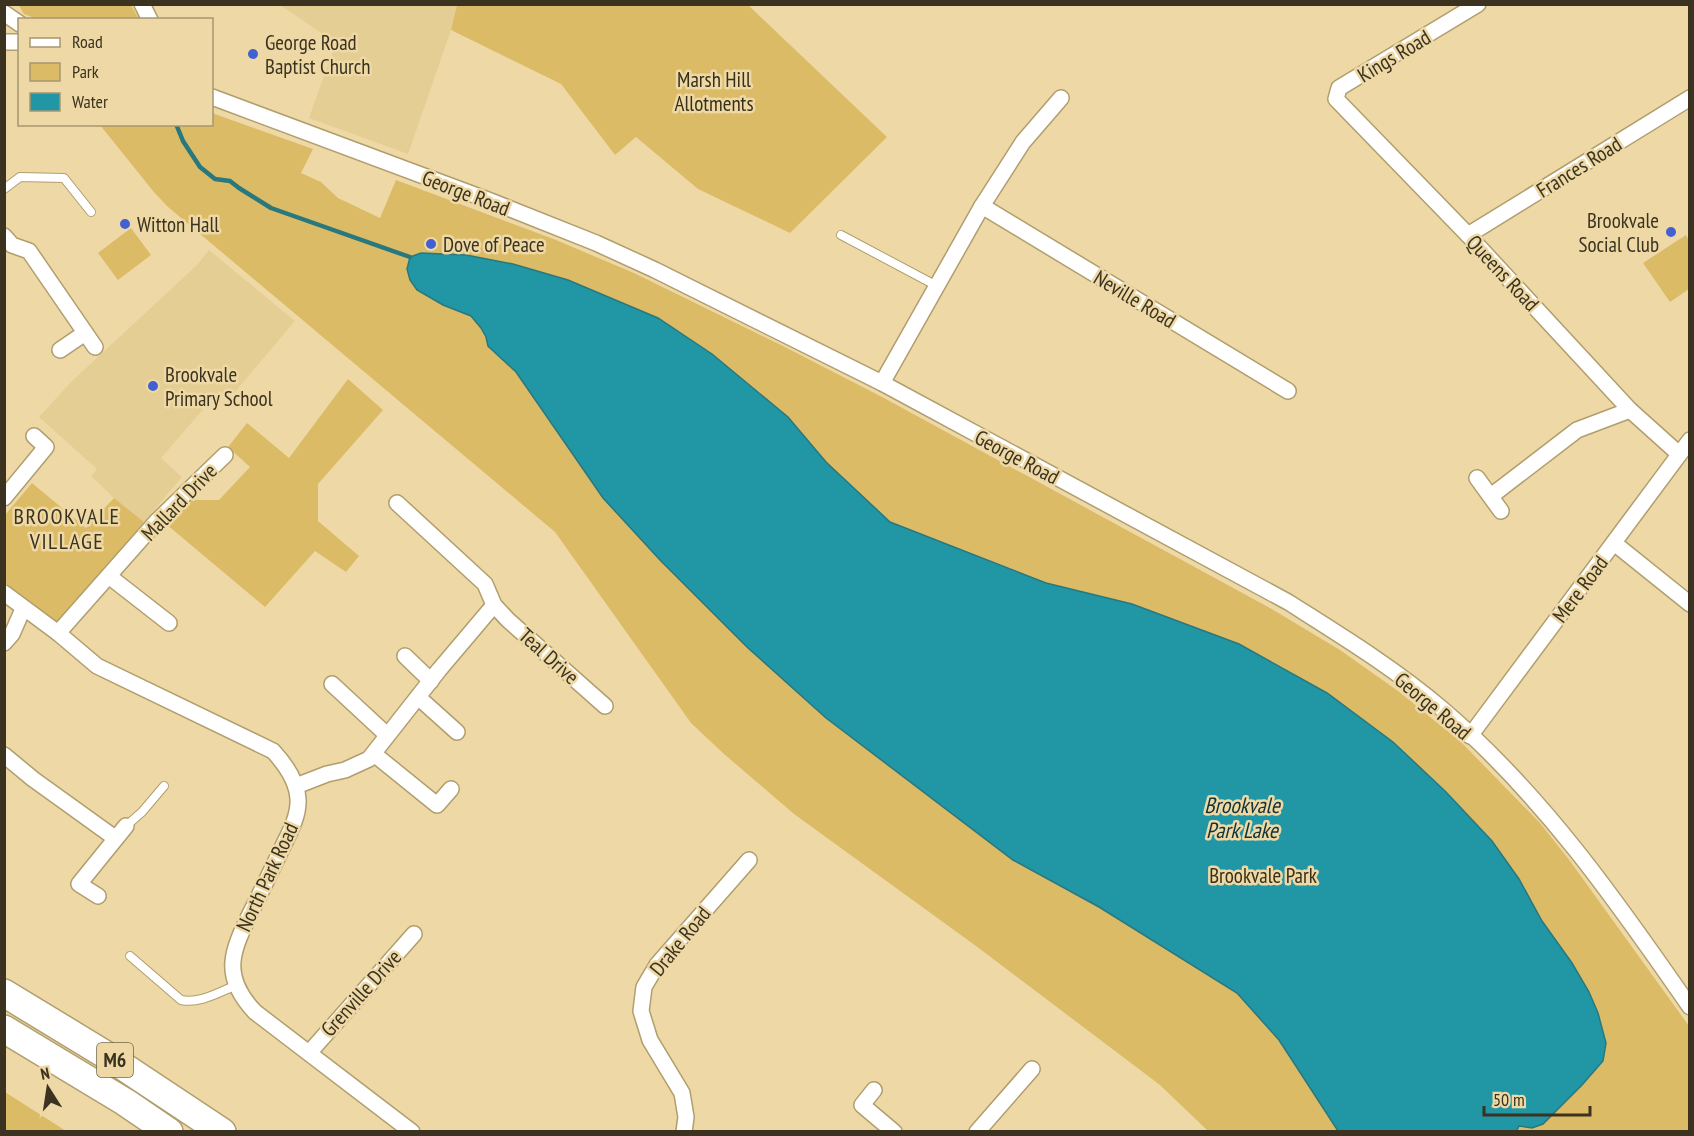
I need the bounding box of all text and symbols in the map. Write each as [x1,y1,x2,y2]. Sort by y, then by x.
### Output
legend [18,18,213,126]
street label: Kings Road [1353,24,1435,88]
place label: George Road Baptist Church [265,29,371,80]
text: Road [72,30,103,53]
marker: George Road Baptist Church [246,47,260,61]
text: Park [72,60,99,83]
park label: Marsh Hill Allotments [674,66,754,117]
text: Water [72,90,108,113]
street label: Frances Road [1531,130,1627,204]
street label: George Road [418,164,514,222]
place label: Brookvale Social Club [1578,207,1659,258]
place label: Witton Hall [137,211,219,238]
marker: Witton Hall [118,217,132,231]
marker: Brookvale Social Club [1664,225,1678,239]
street label: Queens Road [1461,229,1545,317]
place label: Dove of Peace [443,231,545,258]
marker: Dove of Peace [424,237,438,251]
street label: Neville Road [1089,264,1181,334]
place label: Brookvale Primary School [165,361,273,412]
marker: Brookvale Primary School [146,379,160,393]
street label: George Road [970,424,1064,490]
street label: Mallard Drive [135,458,223,546]
district label: BROOKVALE VILLAGE [14,502,120,555]
street label: Mere Road [1546,550,1614,628]
street label: Teal Drive [513,622,585,690]
street label: George Road [1389,666,1477,746]
water label: Brookvale Park Lake [1204,791,1282,844]
street label: North Park Road [230,818,304,936]
park label: Brookvale Park [1209,862,1317,889]
street label: Drake Road [644,901,716,981]
street label: Grenville Drive [315,944,407,1042]
road number: M6 [97,1043,133,1077]
north arrow [18,1058,78,1118]
text: N [39,1063,51,1084]
scale bar [1484,1079,1590,1117]
text: 50 m [1493,1088,1525,1111]

